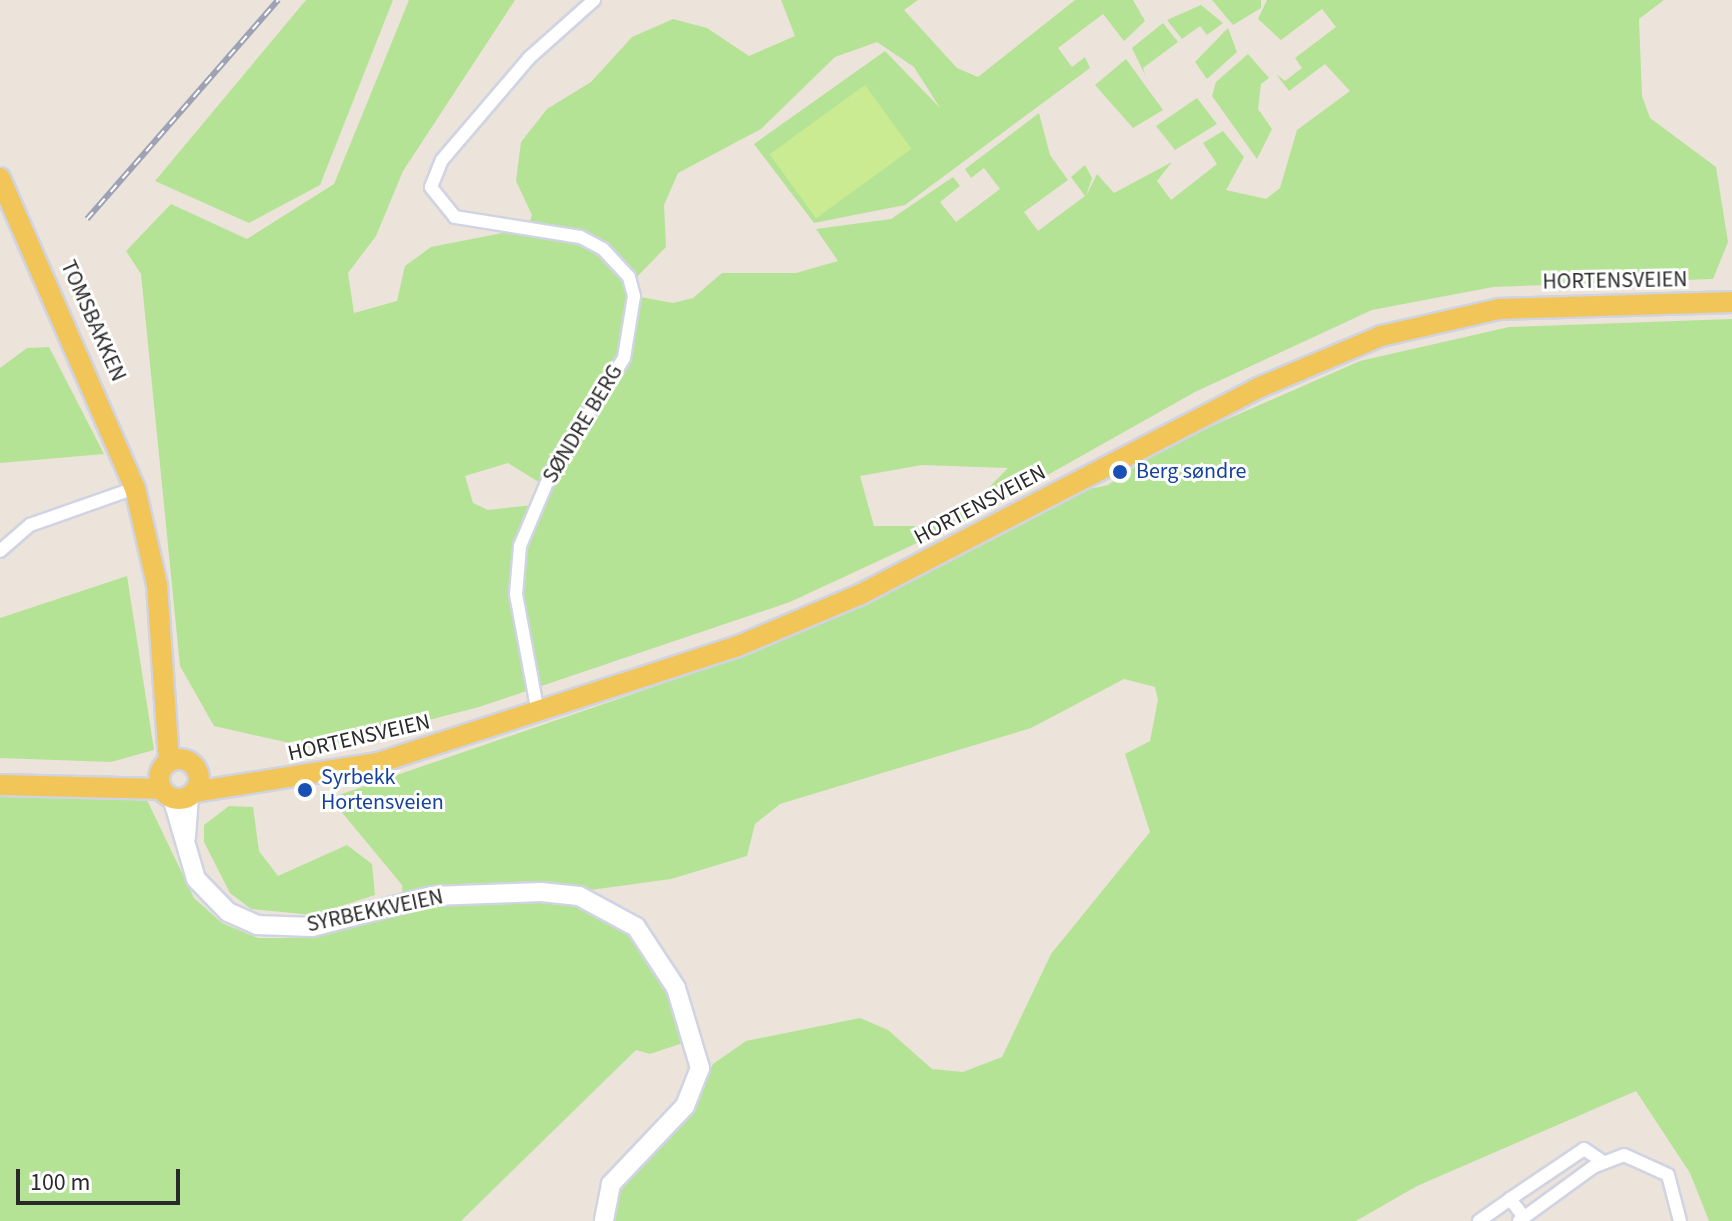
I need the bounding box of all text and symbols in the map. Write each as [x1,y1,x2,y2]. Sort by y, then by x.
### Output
street label: TOMSBAKKEN [55,256,131,386]
street label: HORTENSVEIEN [1542,267,1688,295]
street label: SØNDRE BERG [537,360,629,488]
street label: HORTENSVEIEN [910,459,1050,551]
place label: Berg søndre [1136,459,1246,485]
marker: Berg søndre [1111,463,1129,481]
street label: HORTENSVEIEN [285,709,433,767]
place label: Syrbekk Hortensveien [321,764,444,816]
marker: Syrbekk Hortensveien [296,781,314,799]
street label: SYRBEKKVEIEN [304,884,446,938]
scale bar [20,1153,184,1203]
text: 100 m [30,1165,90,1200]

